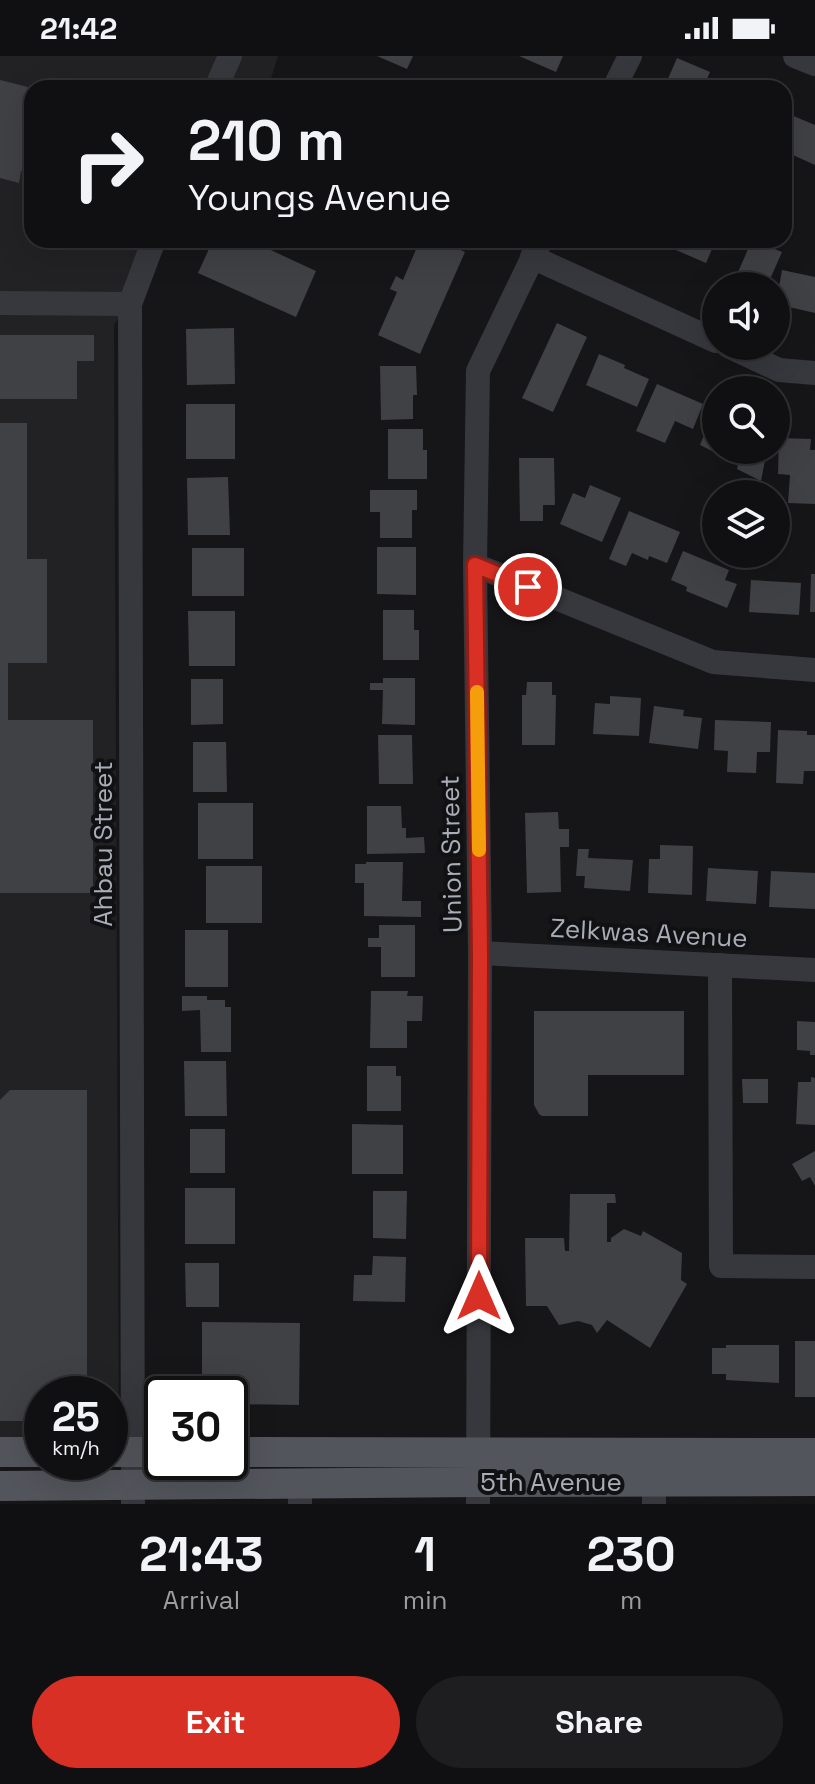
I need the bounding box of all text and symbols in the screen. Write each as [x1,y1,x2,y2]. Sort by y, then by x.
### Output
text: 21:42 [40,9,117,48]
text: 210 m [188,105,345,176]
icon: right [56,112,160,216]
text: Youngs Avenue [188,175,451,221]
map controls [702,272,790,568]
button: sound [702,272,790,360]
button: search [702,376,790,464]
button: layers [702,480,790,568]
pin [494,553,562,621]
icon: arrive [506,565,550,609]
street label: Ahbau Street [86,761,120,927]
street label: Union Street [433,775,469,933]
street label: Zelkwas Avenue [549,911,749,955]
position arrow [437,1254,521,1338]
speed limit sign: 30 [144,1376,248,1480]
text: 25 [52,1392,100,1443]
text: km/h [52,1435,100,1461]
street label: 5th Avenue [480,1465,622,1499]
text: 21:43 [139,1524,264,1585]
text: 1 [414,1524,436,1585]
text: 230 [587,1524,676,1585]
text: Arrival [163,1583,240,1617]
text: min [403,1583,448,1617]
text: m [620,1583,642,1617]
button: Exit [32,1676,400,1768]
button: Share [416,1676,783,1768]

